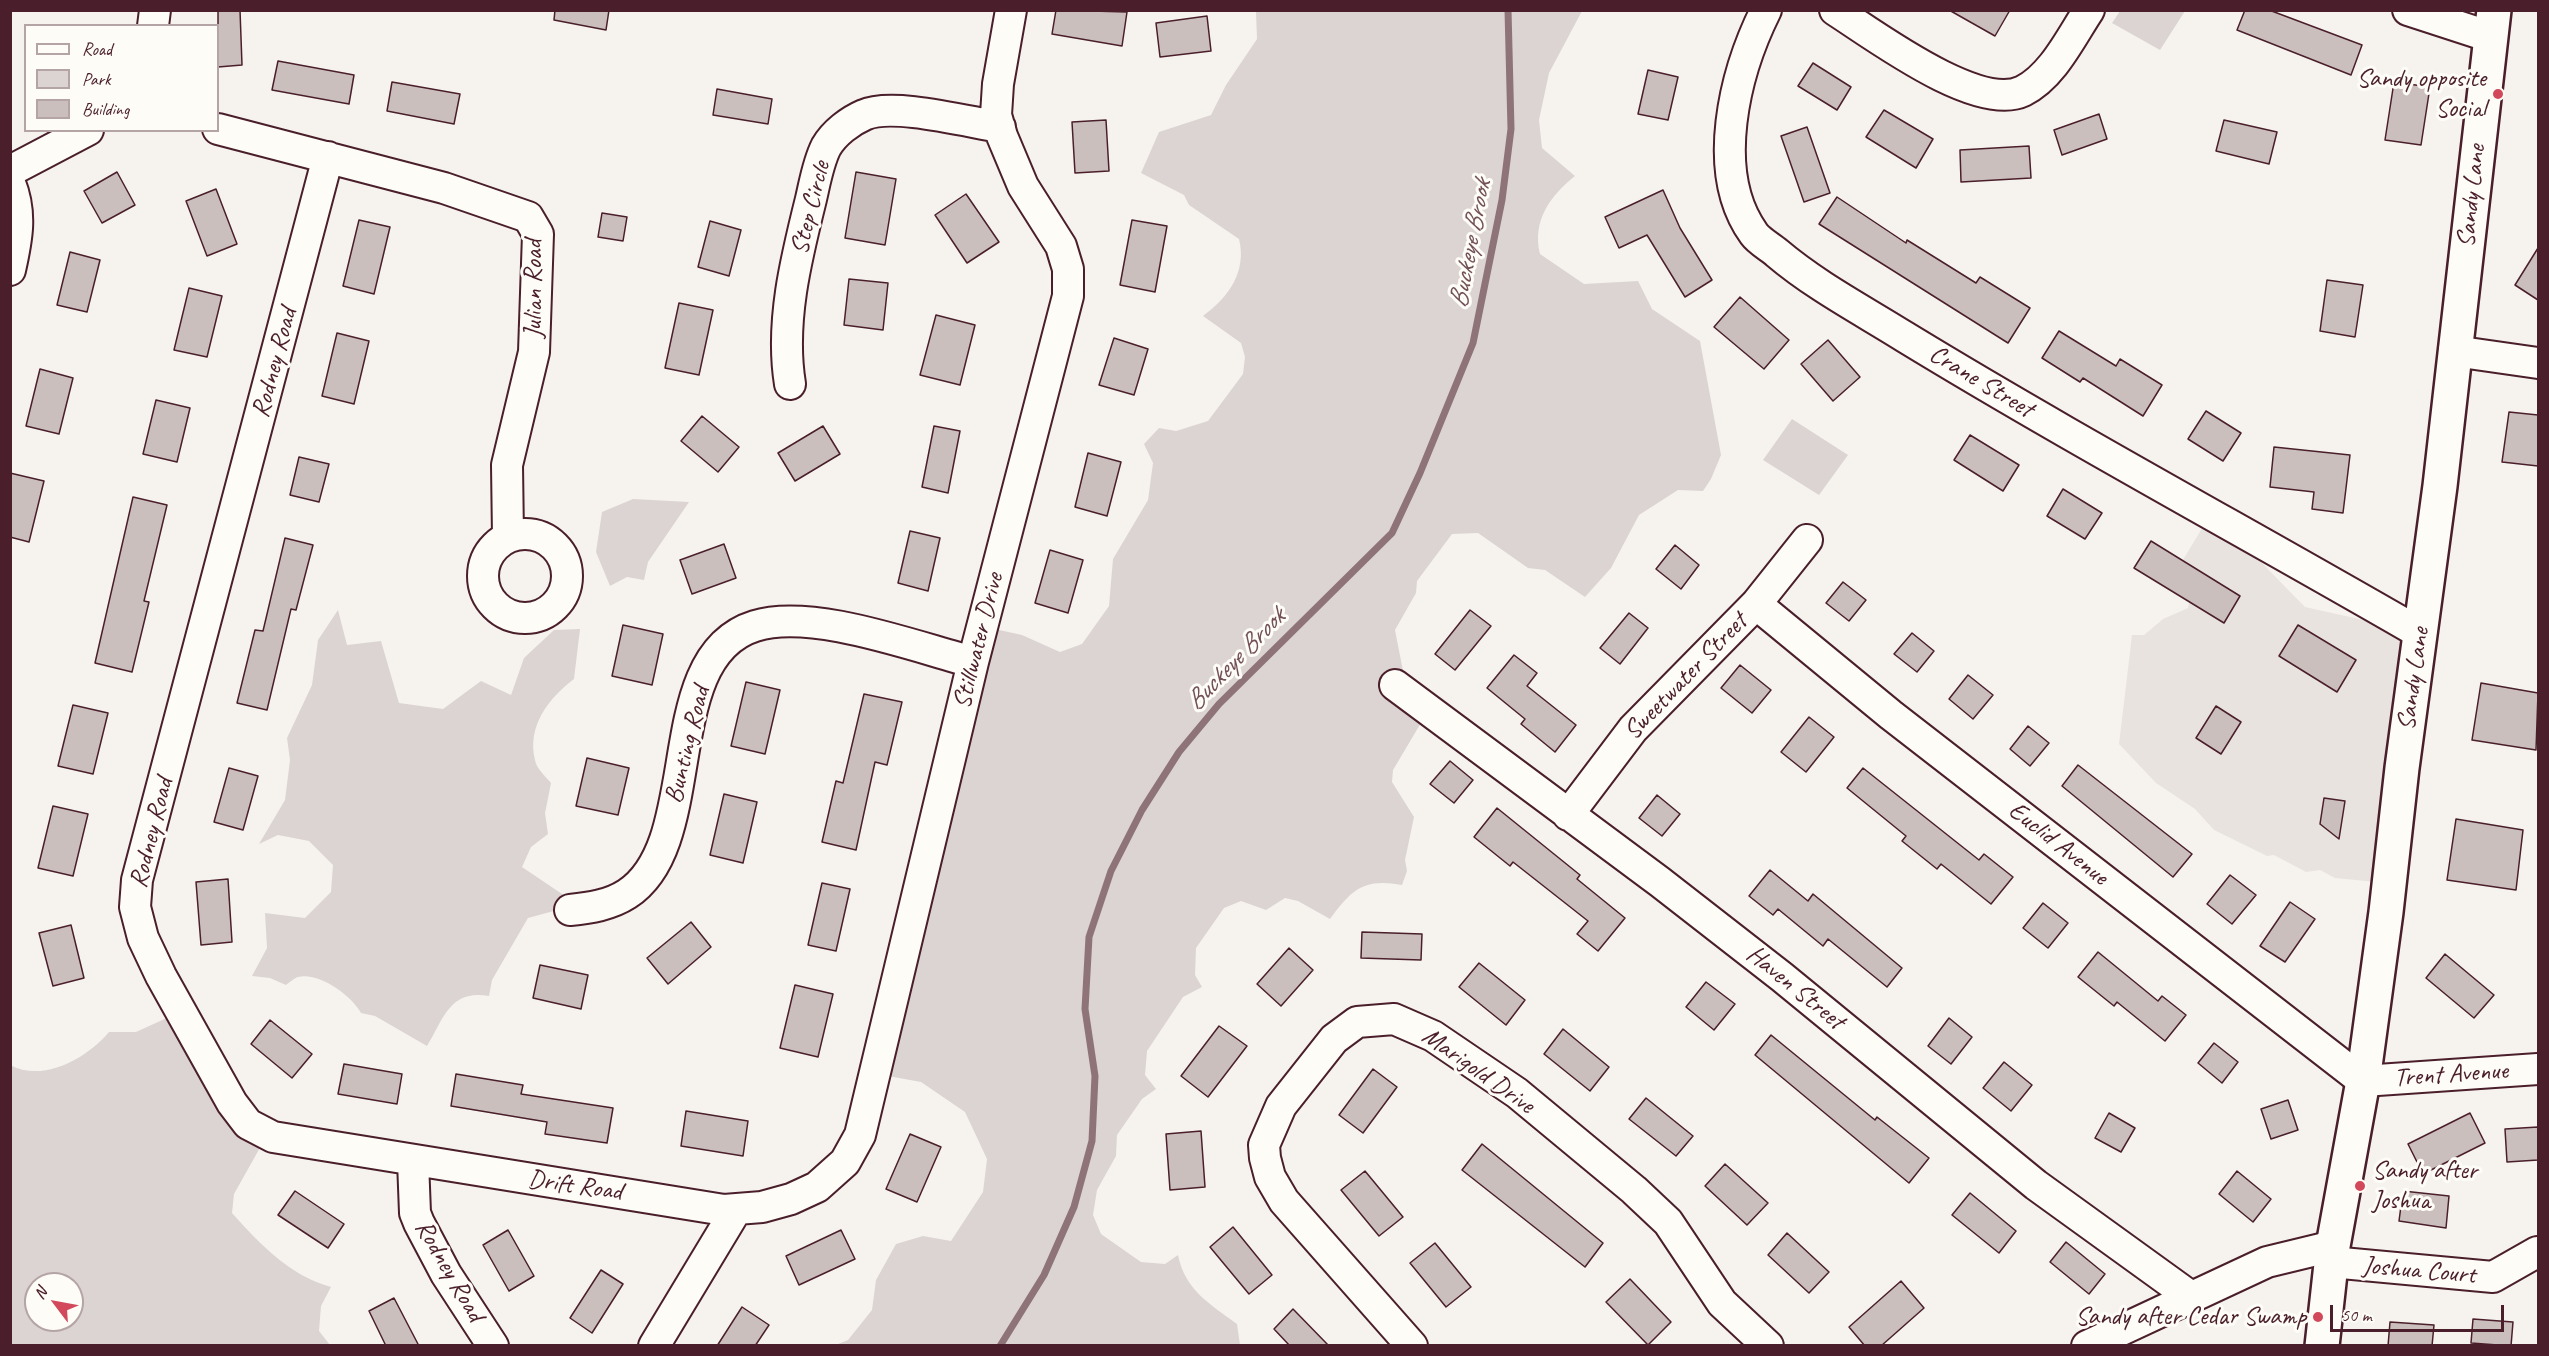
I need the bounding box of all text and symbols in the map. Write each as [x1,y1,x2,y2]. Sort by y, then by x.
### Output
legend [24,24,219,132]
text: Road [82,38,112,60]
place label: Sandy opposite Social [2356,63,2486,124]
text: Park [82,68,111,90]
marker: Sandy opposite Social [2491,87,2505,101]
text: Building [82,98,129,120]
street label: Sandy Lane [2451,143,2493,249]
street label: Step Circle [784,158,838,258]
water label: Buckeye Brook [1443,177,1499,311]
street label: Julian Road [518,240,550,338]
street label: Rodney Road [245,305,305,421]
street label: Crane Street [1923,339,2039,425]
street label: Stillwater Drive [947,570,1011,712]
water label: Buckeye Brook [1179,602,1293,718]
street label: Sweetwater Street [1618,607,1754,747]
street label: Sandy Lane [2391,626,2437,732]
street label: Bunting Road [658,683,718,807]
street label: Rodney Road [123,775,181,891]
street label: Euclid Avenue [2002,795,2114,893]
street label: Haven Street [1740,939,1850,1037]
street label: Marigold Drive [1416,1021,1540,1121]
street label: Trent Avenue [2393,1055,2509,1095]
place label: Sandy after Joshua [2372,1155,2477,1216]
street label: Drift Road [526,1164,624,1208]
marker: Sandy after Joshua [2353,1179,2367,1193]
street label: Rodney Road [408,1215,490,1327]
street label: Joshua Court [2361,1251,2477,1291]
north arrow [24,1272,84,1332]
text: N [29,1284,52,1303]
scale bar [2333,1293,2507,1331]
place label: Sandy after Cedar Swamp [2075,1301,2306,1333]
text: 50 m [2341,1304,2372,1326]
marker: Sandy after Cedar Swamp [2311,1310,2325,1324]

